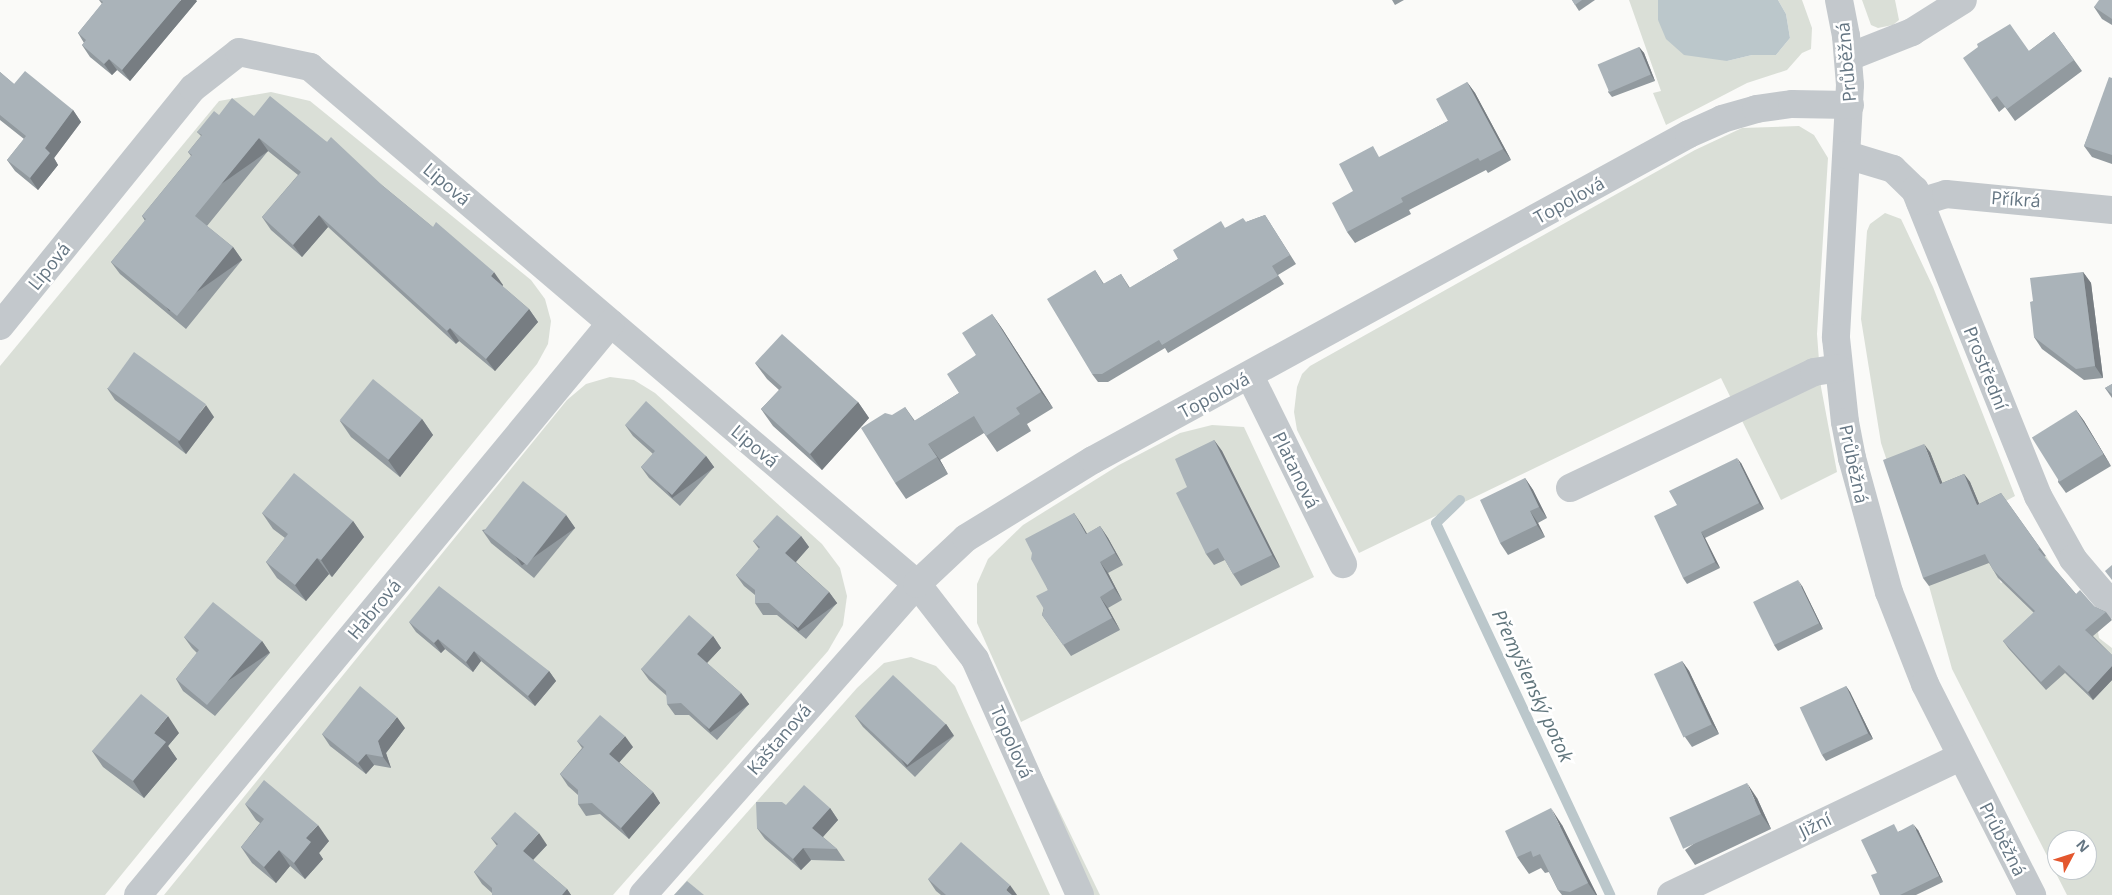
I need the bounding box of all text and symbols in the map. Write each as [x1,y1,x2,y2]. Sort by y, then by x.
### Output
street label: Průběžná [1832,21,1860,103]
street label: Lipová [419,158,475,210]
street label: Topolová [1530,172,1608,228]
street label: Příkrá [1991,186,2041,212]
street label: Lipová [23,238,75,294]
street label: Prostřední [1959,323,2013,413]
street label: Topolová [1175,367,1253,423]
street label: Lipová [727,420,783,472]
street label: Průběžná [1835,423,1873,505]
street label: Platanová [1268,428,1324,512]
street label: Habrová [343,575,405,643]
water label: Přemyšlenský potok [1487,606,1577,766]
street label: Kaštanová [742,699,816,779]
street label: Topolová [986,702,1038,782]
street label: Průběžná [1975,799,2031,879]
street label: Jižní [1795,808,1835,842]
north arrow [2047,830,2097,880]
text: N [2072,835,2094,856]

